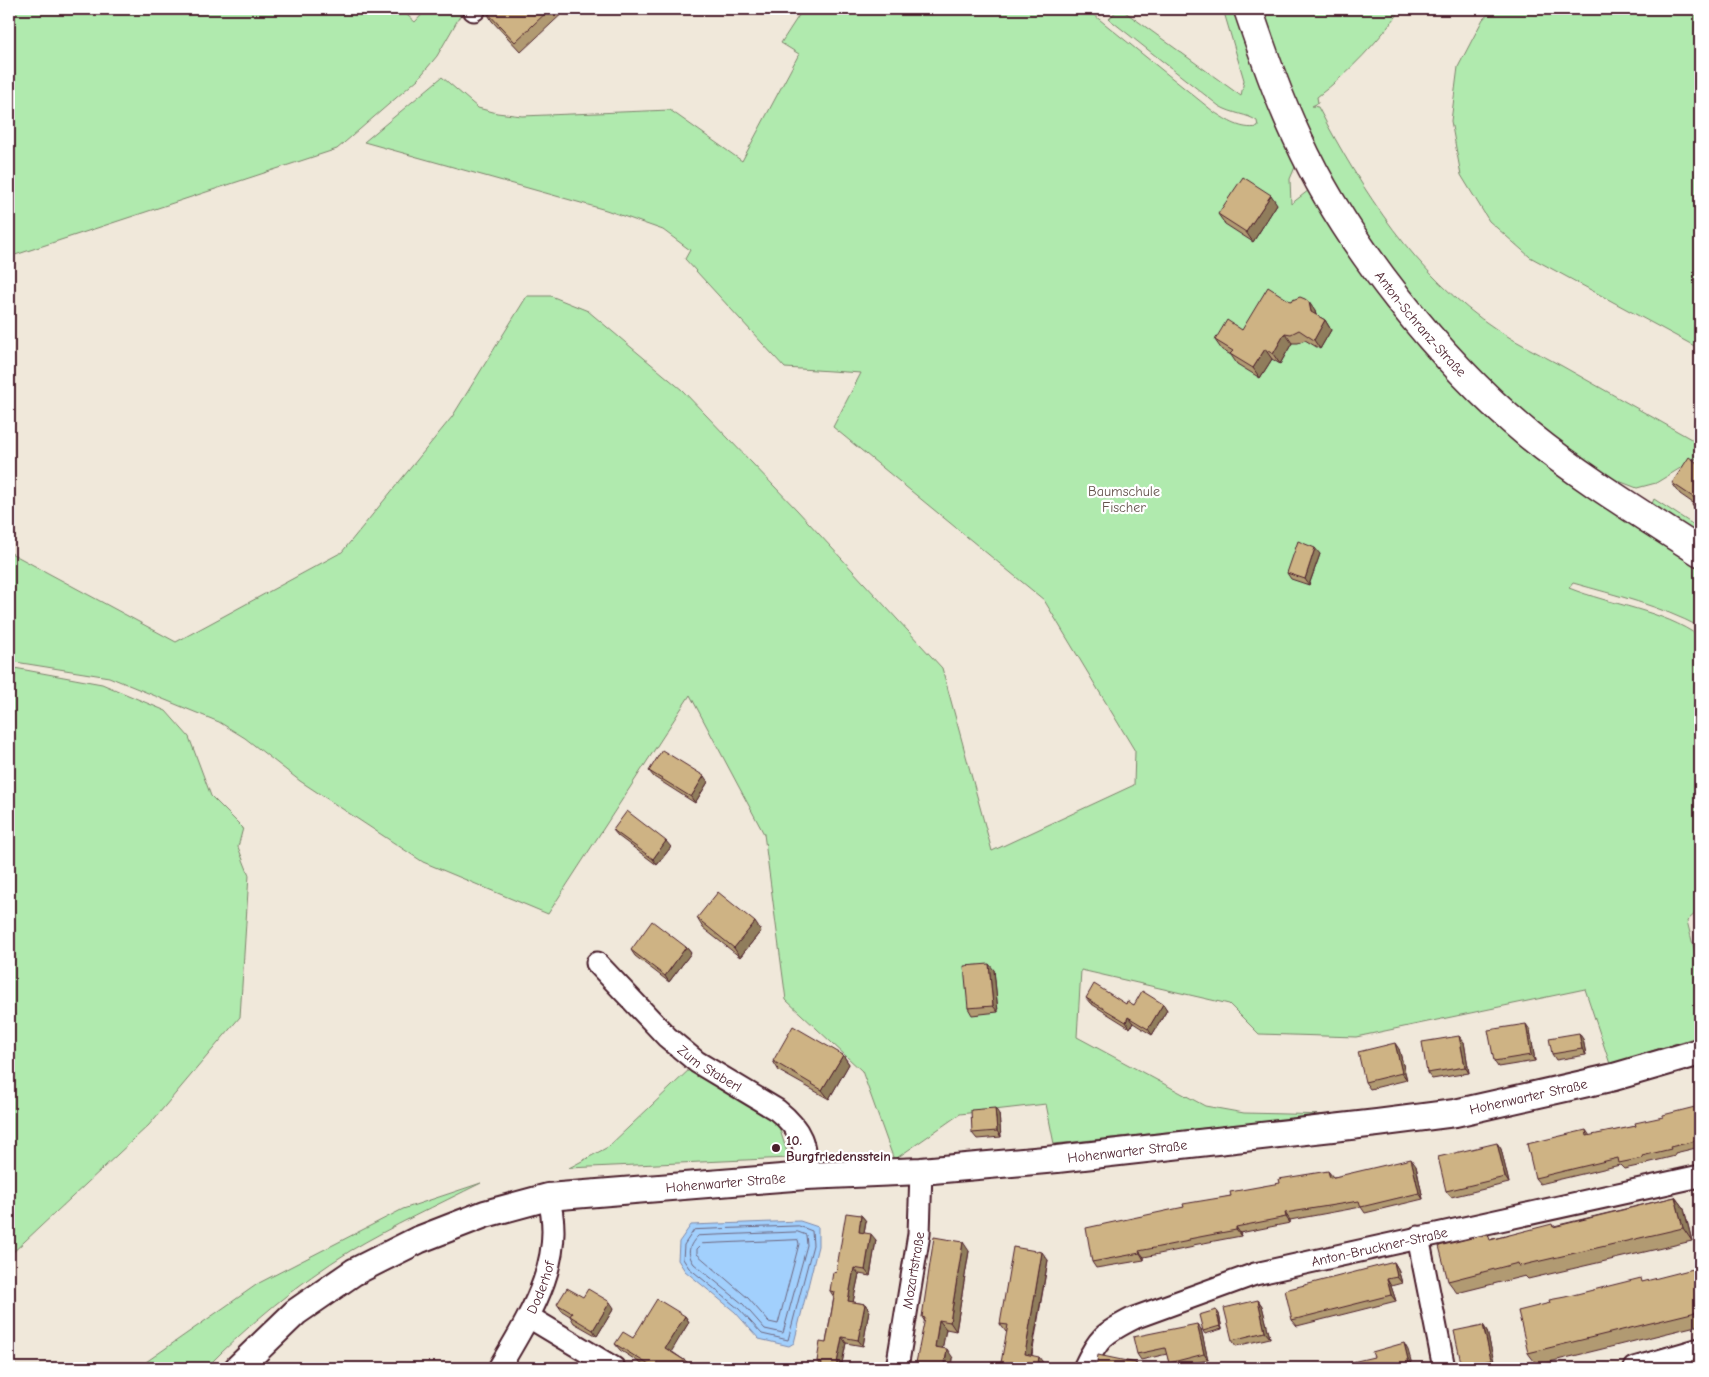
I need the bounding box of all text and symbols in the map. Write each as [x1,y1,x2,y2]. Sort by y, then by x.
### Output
street label: Anton-Schranz-Straße [1371,268,1470,380]
park label: Baumschule Fischer [1088,483,1160,516]
street label: Zum Staberl [674,1041,745,1096]
street label: Hohenwarter Straße [1468,1075,1589,1118]
place label: 10. Burgfriedensstein [786,1132,891,1165]
street label: Hohenwarter Straße [1067,1136,1188,1167]
marker: 10. Burgfriedensstein [770,1142,782,1154]
street label: Hohenwarter Straße [665,1170,786,1196]
street label: Anton-Bruckner-Straße [1310,1224,1449,1270]
street label: Mozartstraße [899,1230,928,1310]
street label: Doderhof [523,1258,559,1317]

